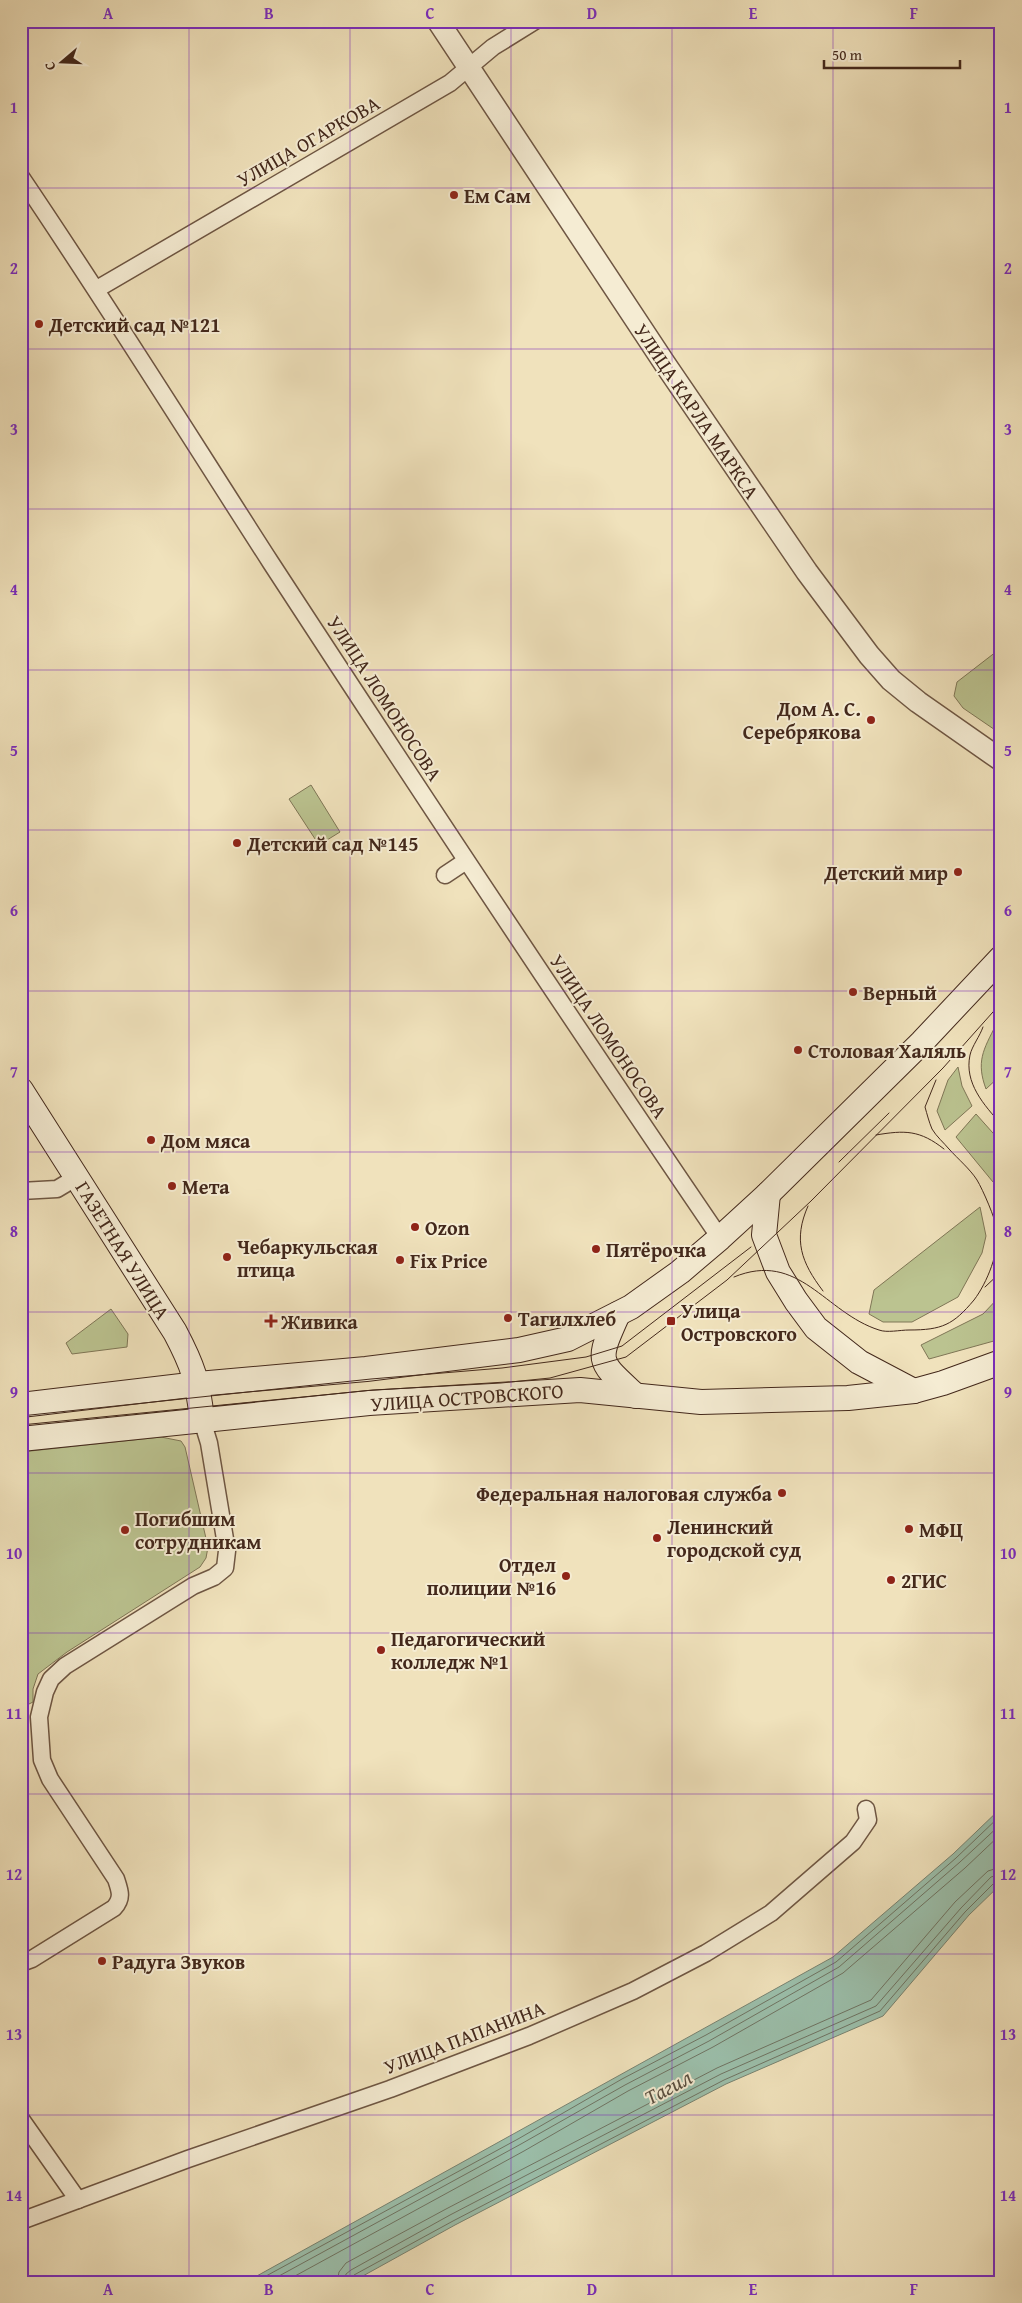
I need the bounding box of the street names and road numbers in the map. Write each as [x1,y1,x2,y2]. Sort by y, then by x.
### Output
street label: УЛИЦА ОГАРКОВА [231,88,385,194]
street label: УЛИЦА КАРЛА МАРКСА [627,317,767,505]
street label: УЛИЦА ЛОМОНОСОВА [320,609,450,787]
street label: УЛИЦА ЛОМОНОСОВА [543,948,675,1124]
street label: ГАЗЕТНАЯ УЛИЦА [69,1175,177,1325]
street label: УЛИЦА ОСТРОВСКОГО [370,1376,564,1418]
street label: УЛИЦА ПАПАНИНА [379,1993,549,2081]

